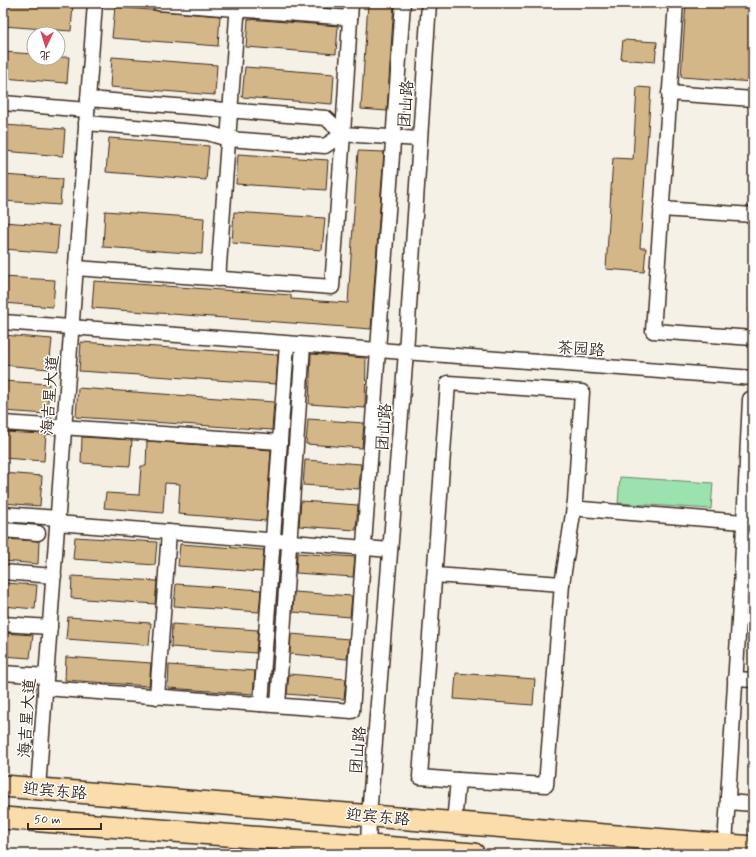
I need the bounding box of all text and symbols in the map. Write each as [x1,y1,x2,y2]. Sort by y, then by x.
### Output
north arrow [26,26,66,66]
text: 北 [39,48,51,62]
street label: 团山路 [394,79,419,129]
street label: 茶园路 [556,337,606,362]
street label: 海吉星大道 [37,354,64,436]
street label: 团山路 [372,402,397,452]
street label: 海吉星大道 [14,677,41,759]
street label: 团山路 [346,725,371,775]
street label: 迎宾东路 [22,778,88,805]
street label: 迎宾东路 [345,804,411,831]
scale bar [28,805,101,831]
text: 50 m [34,812,61,828]

